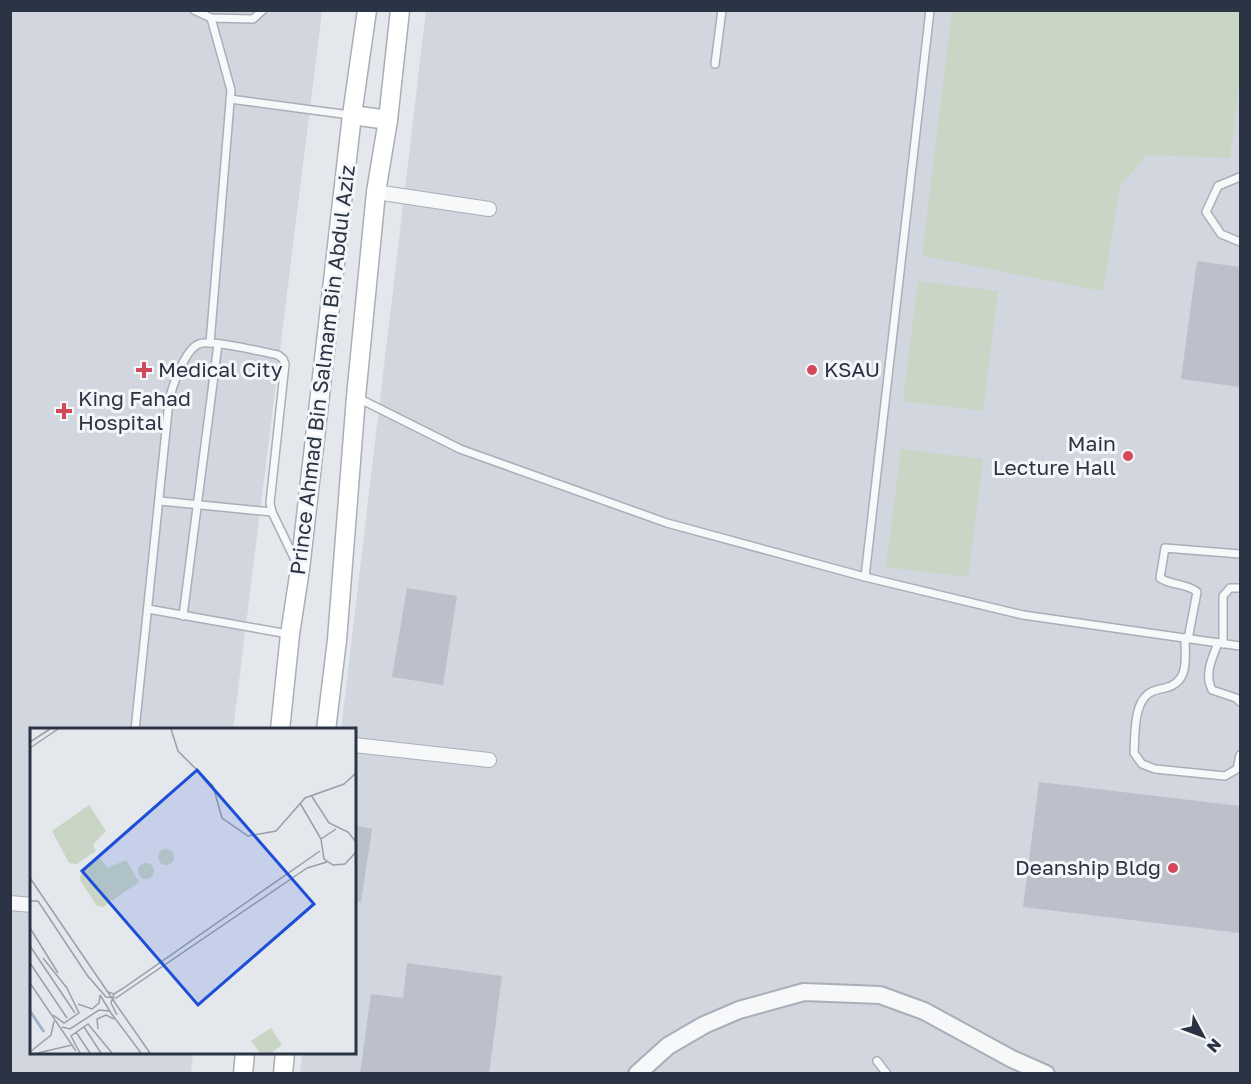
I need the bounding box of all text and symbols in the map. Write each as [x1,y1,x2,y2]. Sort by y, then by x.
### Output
street label: Prince Ahmad Bin Salmam Bin Abdul Aziz [284,163,360,576]
place label: Medical City [158,356,283,382]
place label: KSAU [824,356,880,382]
marker: Medical City [135,361,153,379]
marker: KSAU [805,363,819,377]
place label: King Fahad Hospital [78,385,191,435]
marker: King Fahad Hospital [55,402,73,420]
place label: Main Lecture Hall [993,430,1116,480]
marker: Main Lecture Hall [1121,449,1135,463]
inset map [30,728,356,1054]
place label: Deanship Bldg [1015,854,1161,880]
marker: Deanship Bldg [1166,861,1180,875]
north arrow [1173,1006,1233,1066]
text: N [1203,1035,1226,1057]

